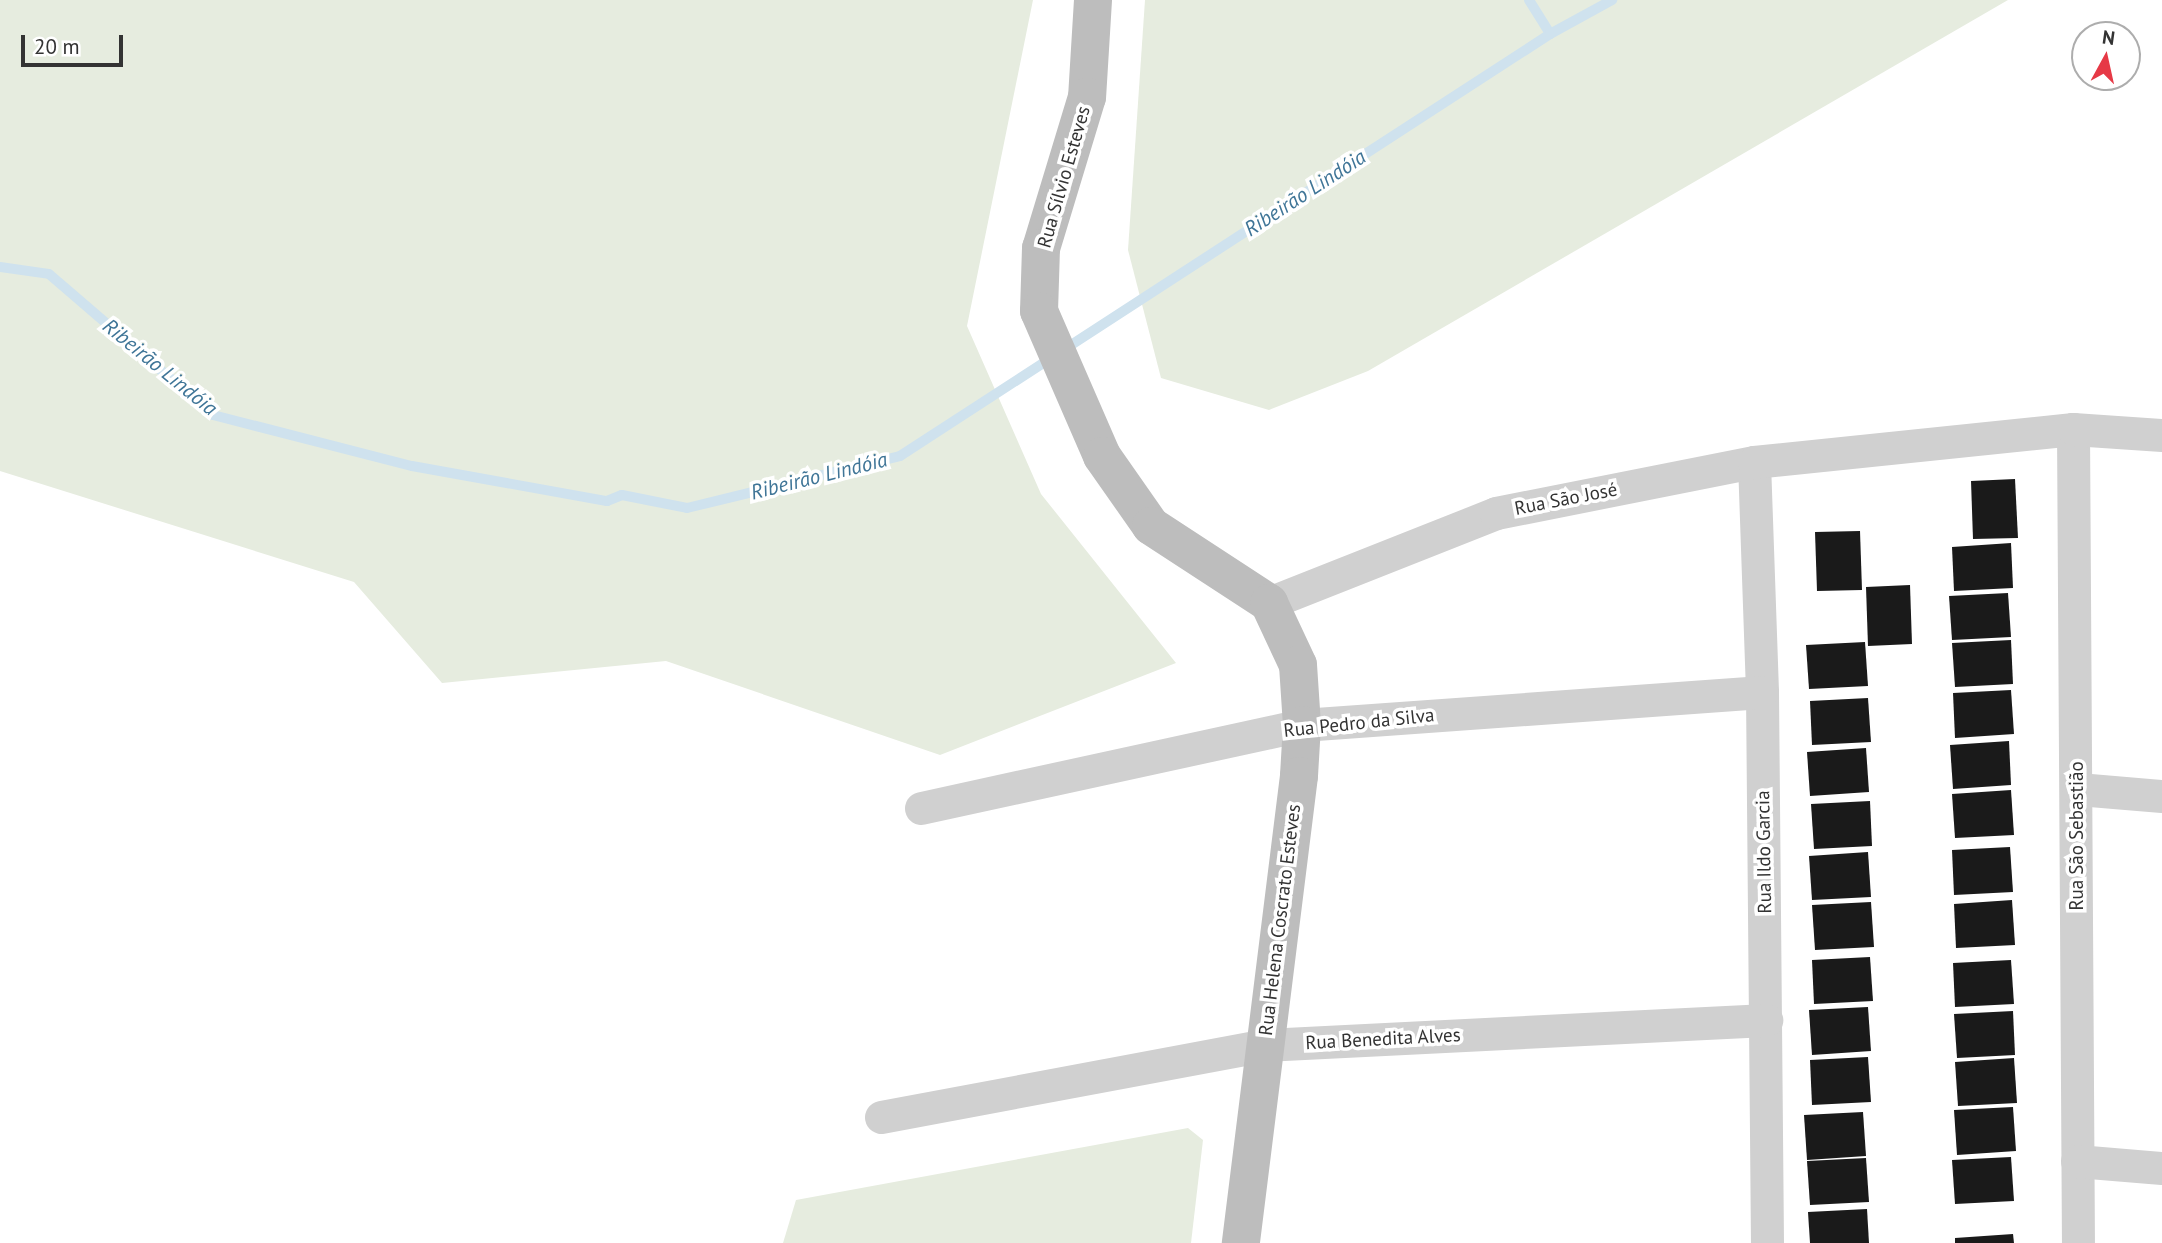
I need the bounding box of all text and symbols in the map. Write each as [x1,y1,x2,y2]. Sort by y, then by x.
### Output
scale bar [24,21,126,65]
north arrow [2071,21,2141,91]
text: N [2101,24,2116,50]
text: 20 m [34,33,80,60]
street label: Rua Sílvio Esteves [1033,104,1095,250]
water label: Ribeirão Lindóia [1239,144,1371,242]
water label: Ribeirão Lindóia [98,313,222,421]
water label: Ribeirão Lindóia [748,447,890,505]
street label: Rua São José [1513,478,1619,520]
street label: Rua Pedro da Silva [1283,704,1435,742]
street label: Rua São Sebastião [2066,761,2088,911]
street label: Rua Ildo Garcia [1752,790,1776,914]
street label: Rua Helena Coscrato Esteves [1254,803,1306,1037]
street label: Rua Benedita Alves [1304,1024,1462,1054]

